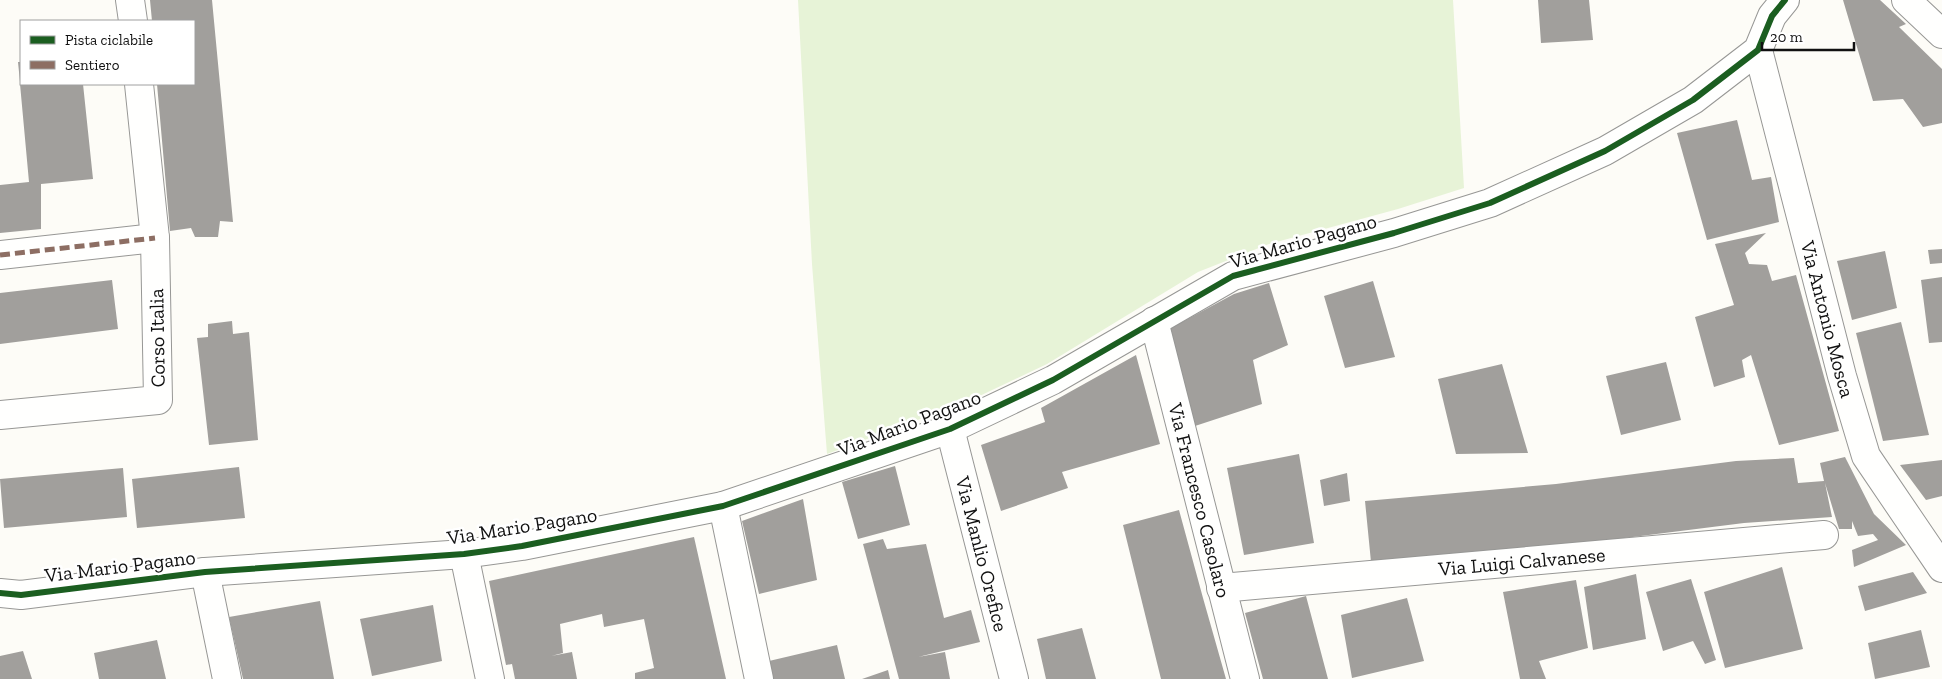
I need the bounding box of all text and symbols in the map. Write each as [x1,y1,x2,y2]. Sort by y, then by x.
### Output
legend [20,20,195,85]
scale bar [1762,20,1854,52]
text: 20 m [1770,28,1803,46]
text: Pista ciclabile [65,31,153,49]
text: Sentiero [65,56,120,74]
street label: Via Mario Pagano [1226,209,1379,274]
street label: Via Antonio Mosca [1795,237,1860,401]
street label: Corso Italia [144,288,170,388]
street label: Via Mario Pagano [833,385,984,462]
street label: Via Francesco Casolaro [1163,400,1236,600]
street label: Via Manlio Orefice [950,473,1013,634]
street label: Via Mario Pagano [444,502,599,550]
street label: Via Luigi Calvanese [1436,542,1606,581]
street label: Via Mario Pagano [42,545,197,587]

